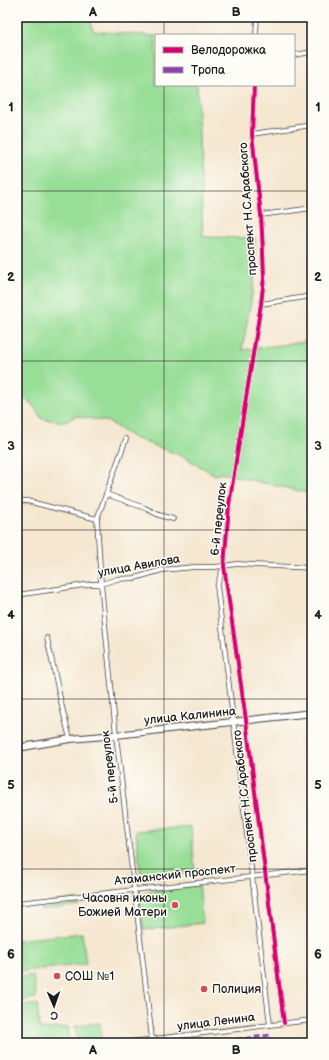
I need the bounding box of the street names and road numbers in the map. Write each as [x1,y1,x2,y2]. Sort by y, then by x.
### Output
street label: проспект Н.С.Арабского [236,142,260,276]
street label: 6-й переулок [208,481,230,557]
street label: улица Авилова [97,551,181,581]
street label: улица Калинина [143,704,237,728]
street label: 5-й переулок [98,729,122,804]
street label: проспект Н.С.Арабского [229,729,261,863]
street label: Атаманский проспект [113,861,237,889]
street label: улица Ленина [176,1010,256,1034]

